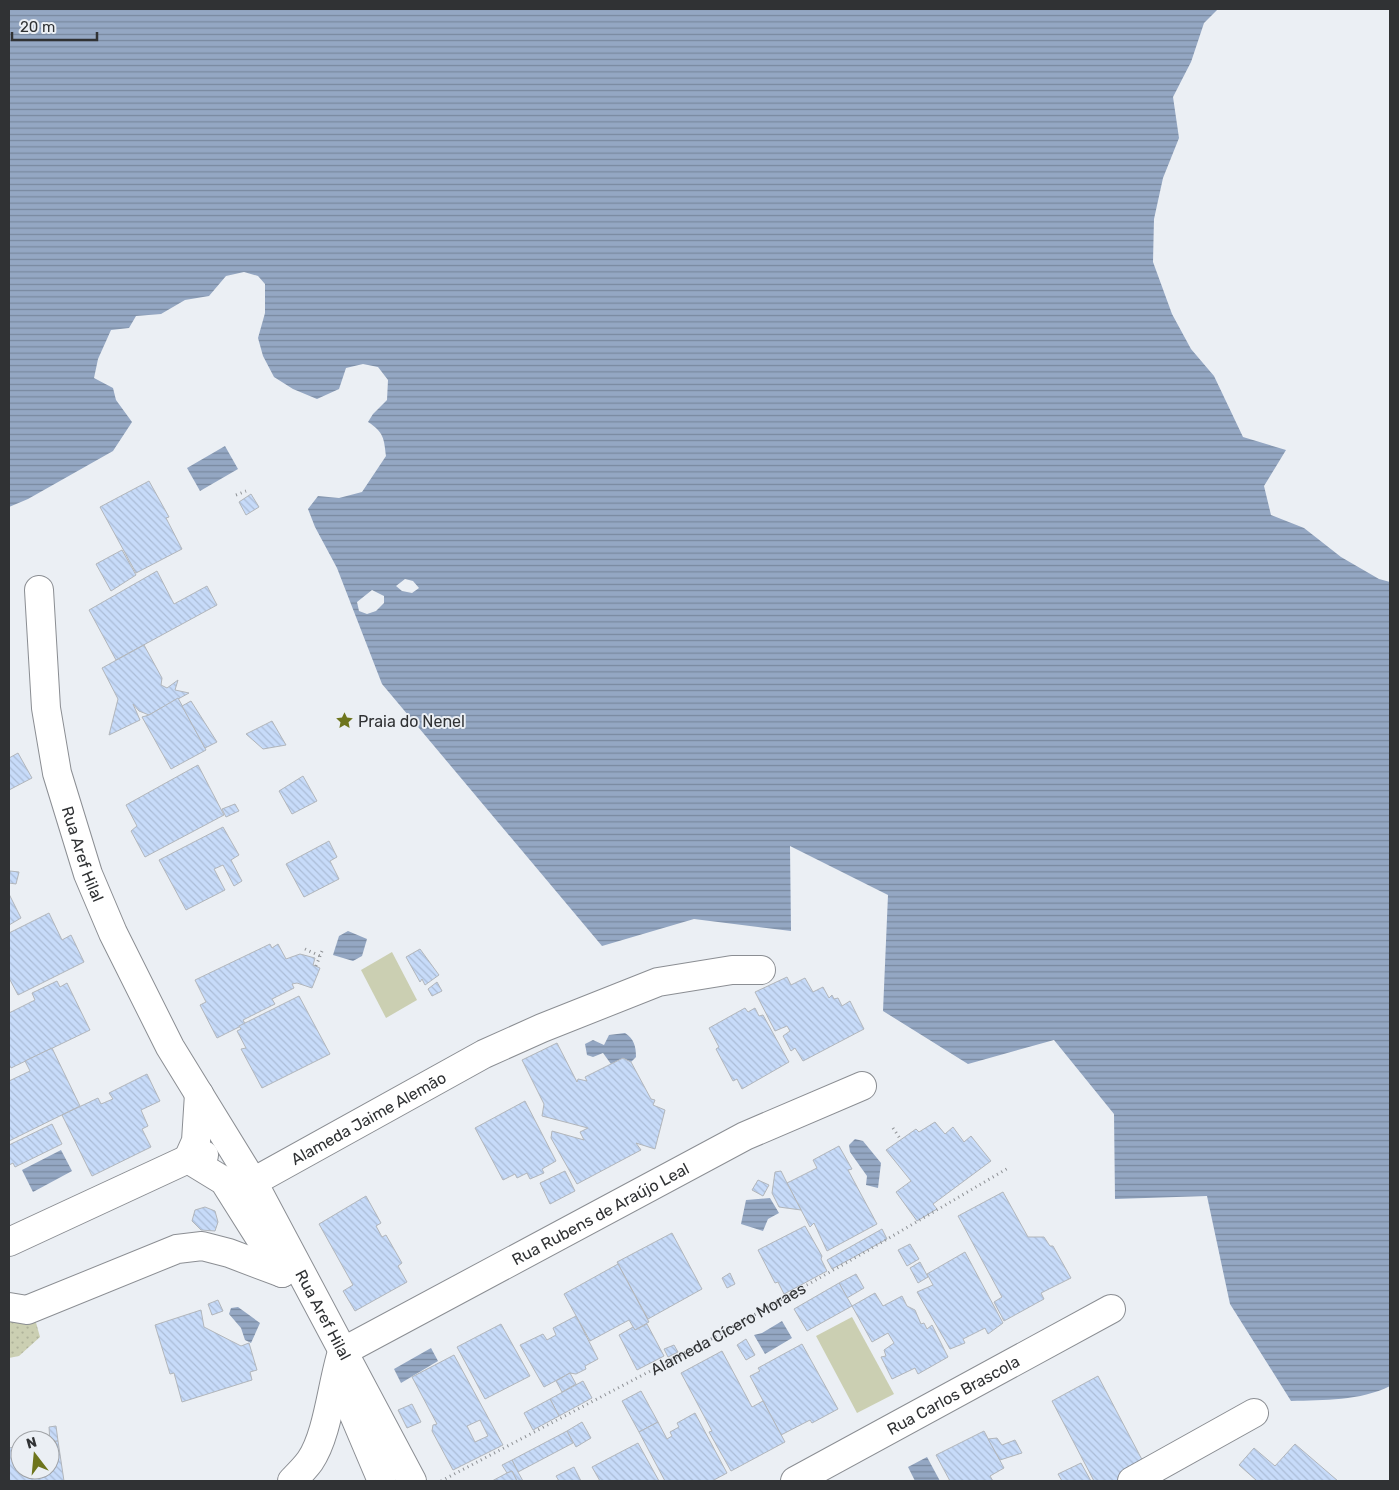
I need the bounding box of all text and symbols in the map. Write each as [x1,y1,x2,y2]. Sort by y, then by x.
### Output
scale bar [12,10,98,42]
text: 20 m [20,18,55,36]
place icon: Praia do Nenel [334,711,354,731]
place label: Praia do Nenel [358,712,465,731]
street label: Rua Aref Hilal [58,804,108,904]
street label: Alameda Jaime Alemão [288,1067,449,1169]
street label: Rua Rubens de Araújo Leal [508,1158,692,1269]
street label: Rua Aref Hilal [292,1266,355,1363]
street label: Alameda Cícero Moraes [647,1278,809,1379]
street label: Rua Carlos Brascola [884,1351,1023,1439]
north arrow [10,1430,60,1480]
text: N [24,1433,39,1453]

